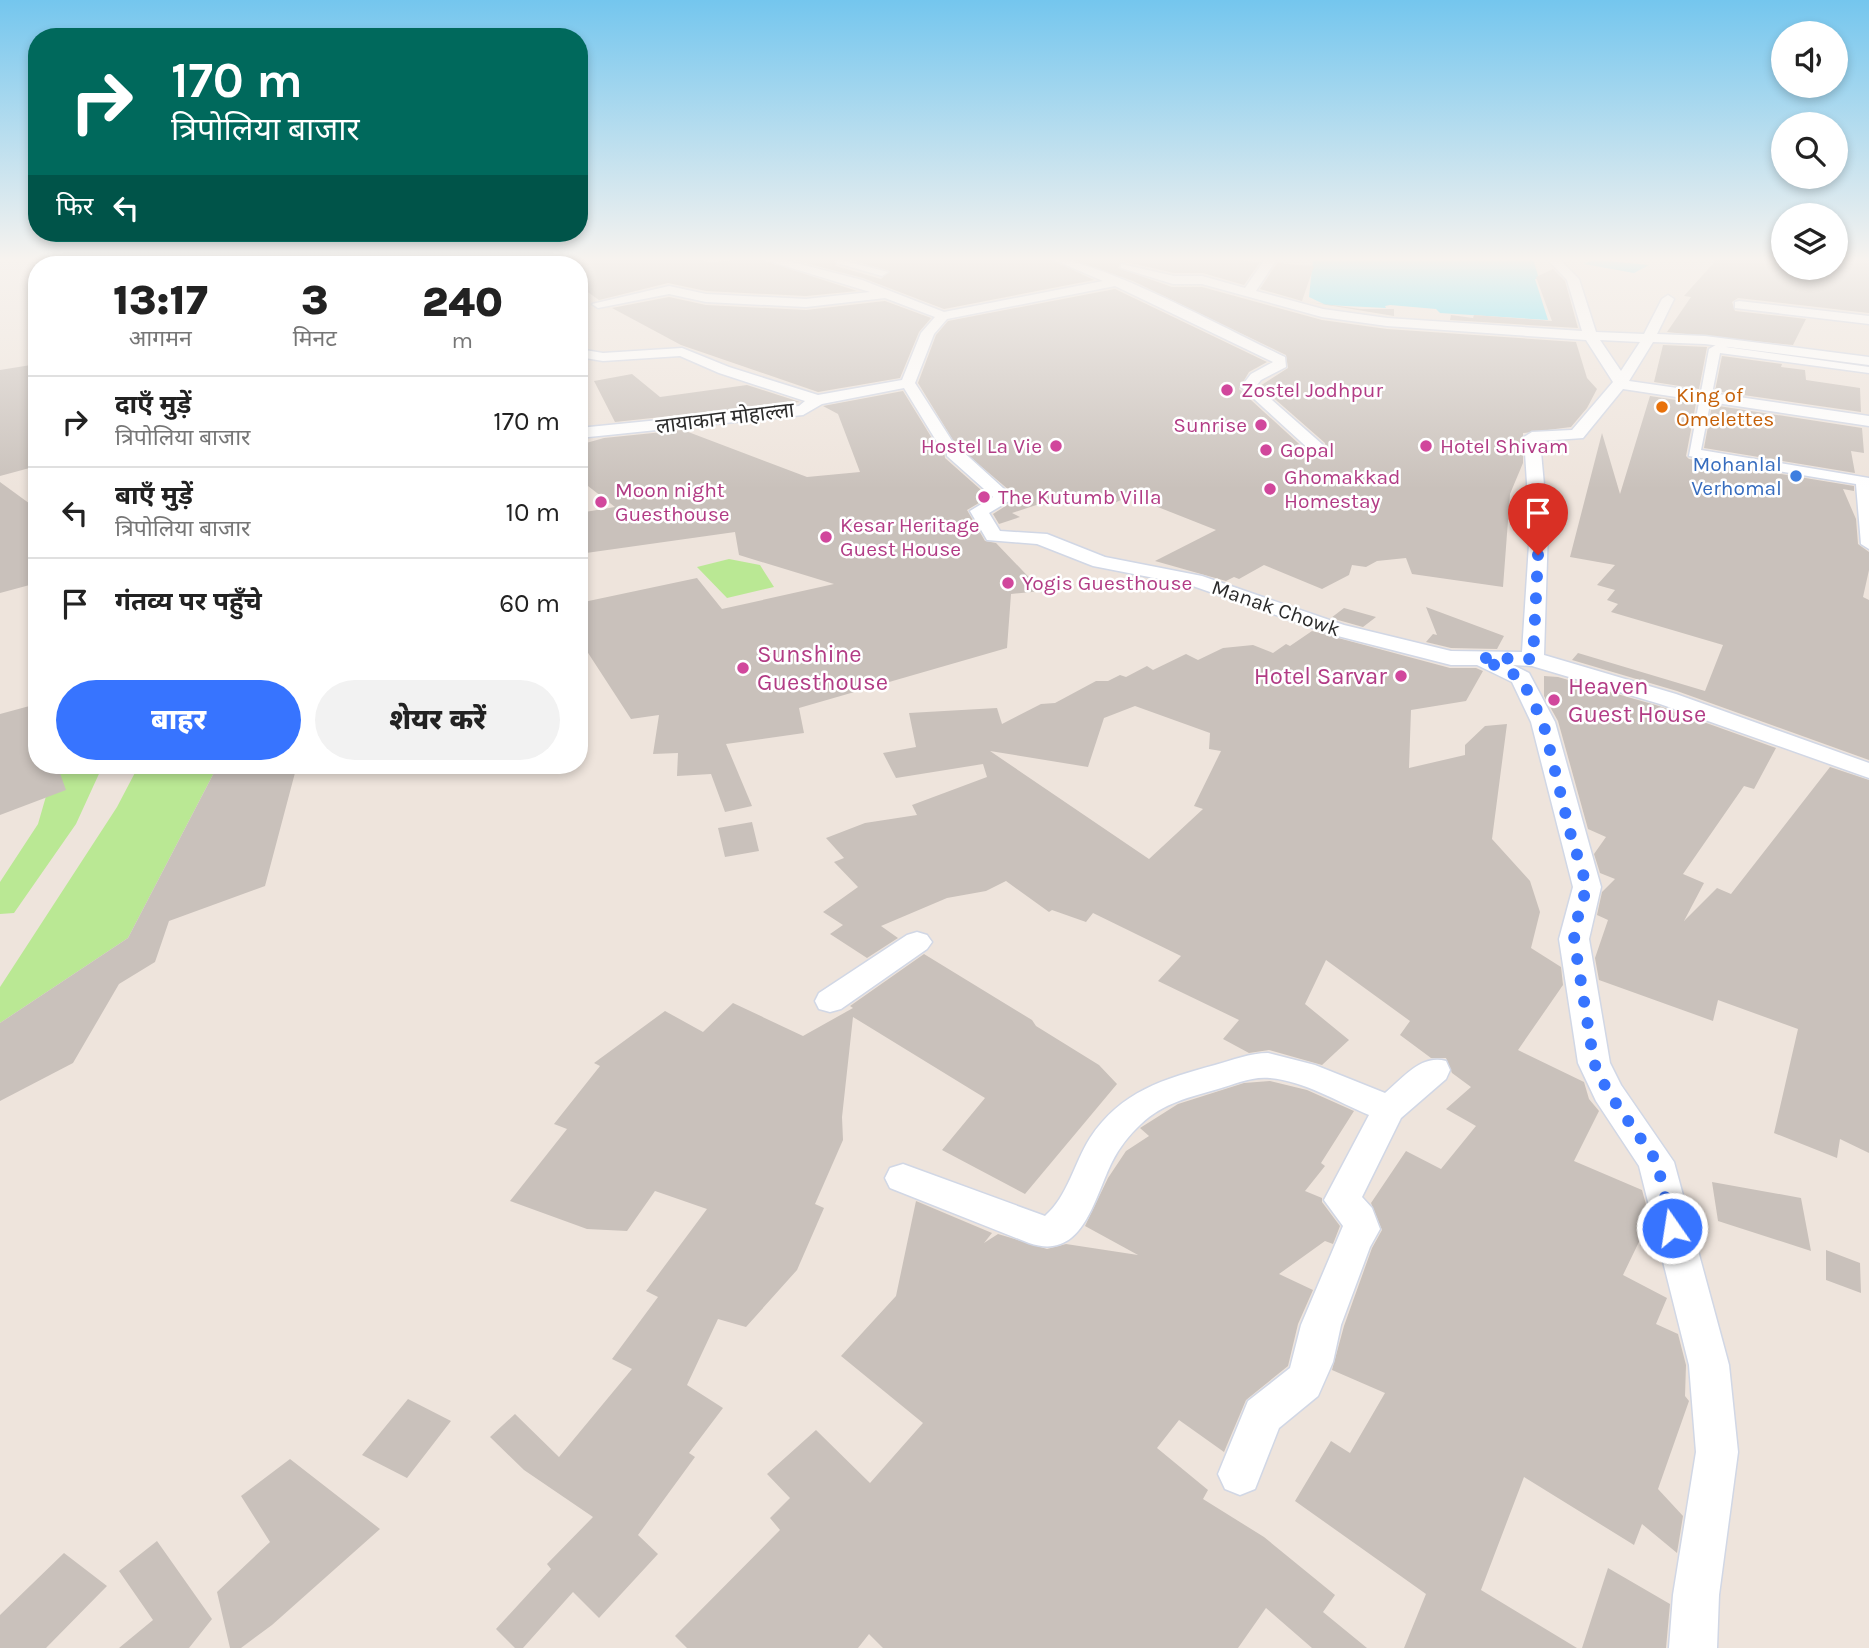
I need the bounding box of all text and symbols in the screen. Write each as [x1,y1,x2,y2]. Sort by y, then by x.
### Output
map controls [1771,21,1848,280]
button: sound [1771,21,1848,98]
text: 170 m [171,52,303,109]
icon: right [56,56,147,147]
text: त्रिपोलिया बाजार [171,111,360,148]
button: search [1771,112,1848,189]
icon: left [107,189,145,227]
text: फिर [56,191,93,222]
button: layers [1771,203,1848,280]
text: 13:17 [113,275,208,325]
text: 3 [301,275,329,325]
text: 240 [422,277,503,327]
text: आगमन [129,325,192,352]
text: मिनट [293,325,337,352]
text: m [452,327,473,354]
place label: Zostel Jodhpur [1241,378,1384,402]
marker: Zostel Jodhpur [1219,382,1235,398]
place label: King of Omelettes [1676,383,1774,431]
text: दाएँ मुड़ें [115,389,191,420]
street label: लायाकान मोहाल्ला [654,398,796,438]
marker: King of Omelettes [1654,399,1670,415]
icon: right [56,403,94,441]
text: 170 m [493,406,560,437]
place label: Sunrise [1173,413,1247,437]
marker: Sunrise [1253,417,1269,433]
text: त्रिपोलिया बाजार [115,424,251,451]
place label: Hostel La Vie [921,434,1042,458]
place label: Hotel Shivam [1440,434,1568,458]
marker: Hostel La Vie [1048,438,1064,454]
place label: Gopal [1280,438,1335,462]
marker: Hotel Shivam [1418,438,1434,454]
marker: Gopal [1258,442,1274,458]
place label: Mohanlal Verhomal [1691,452,1782,500]
place label: Ghomakkad Homestay [1284,465,1401,513]
marker: Mohanlal Verhomal [1788,468,1804,484]
place label: Moon night Guesthouse [615,478,730,526]
text: बाएँ मुड़ें [115,480,193,511]
marker: Ghomakkad Homestay [1262,481,1278,497]
pin [1508,483,1568,555]
place label: The Kutumb Villa [998,485,1162,509]
marker: The Kutumb Villa [976,489,992,505]
icon: left [56,494,94,532]
marker: Moon night Guesthouse [593,494,609,510]
icon: arrive [1519,494,1557,532]
text: 10 m [505,497,560,528]
place label: Kesar Heritage Guest House [840,513,979,561]
text: त्रिपोलिया बाजार [115,515,251,542]
marker: Kesar Heritage Guest House [818,529,834,545]
place label: Yogis Guesthouse [1022,571,1192,595]
marker: Yogis Guesthouse [1000,575,1016,591]
street label: Manak Chowk [1209,575,1344,641]
icon: arrive [56,585,94,623]
text: गंतव्य पर पहुँचे [115,586,262,617]
text: 60 m [499,588,560,619]
place label: Sunshine Guesthouse [757,640,888,696]
marker: Sunshine Guesthouse [735,660,751,676]
place label: Hotel Sarvar [1254,662,1387,690]
marker: Hotel Sarvar [1393,668,1409,684]
place label: Heaven Guest House [1568,672,1706,728]
button: बाहर [56,680,301,760]
button: शेयर करें [315,680,560,760]
marker: Heaven Guest House [1546,692,1562,708]
position arrow [1635,1191,1709,1265]

